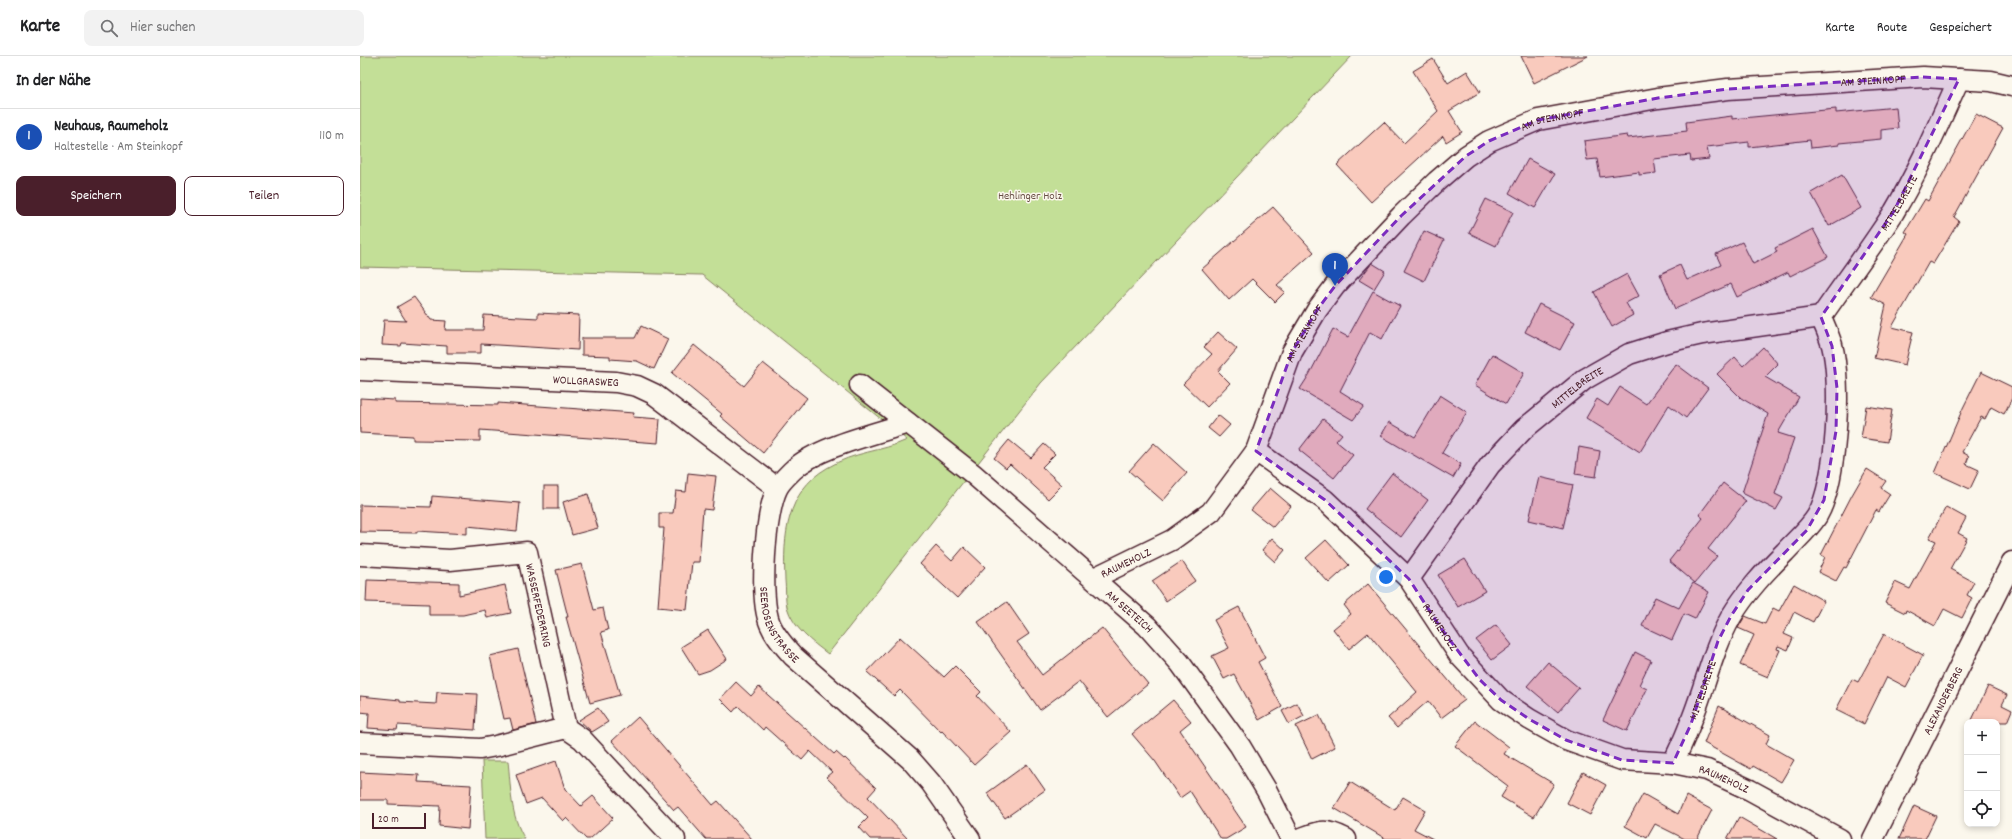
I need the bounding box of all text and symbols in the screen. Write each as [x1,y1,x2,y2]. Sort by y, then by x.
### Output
search box [84,10,364,46]
text: Karte [20,14,60,41]
icon: search [98,17,120,39]
text: Hier suchen [130,17,195,39]
text: Karte [1825,18,1855,38]
text: Route [1877,18,1907,38]
text: Gespeichert [1929,18,1992,38]
text: In der Nähe [16,70,91,94]
street label: AM STEINKOPF [1840,71,1906,92]
street label: AM STEINKOPF [1518,105,1586,137]
text: Neuhaus, Raumeholz [54,116,168,138]
text: 1 [28,127,30,146]
text: 110 m [319,127,344,146]
text: Haltestelle · Am Steinkopf [54,138,183,157]
street label: MITTELBREITE [1877,172,1923,235]
button: Speichern [16,176,176,216]
button: Teilen [184,176,344,216]
park label: Hehlinger Holz [998,188,1063,205]
pin: 1 [1322,253,1348,286]
street label: AM STEINKOPF [1282,301,1329,365]
street label: MITTELBREITE [1548,363,1608,413]
street label: WOLLGRASWEG [552,372,619,392]
street label: RAUMEHOLZ [1098,544,1155,583]
street label: WASSERFEDERRING [520,562,555,649]
your location [1376,567,1396,587]
street label: SEEROSENSTRASSE [754,586,803,668]
street label: AM SEETEICH [1101,586,1157,637]
street label: RAUMEHOLZ [1417,600,1461,655]
street label: MITTELBREITE [1686,658,1722,722]
street label: ALEXANDERBERG [1920,664,1968,738]
map controls [1964,719,2000,827]
button: + [1964,719,2000,755]
button: − [1964,755,2000,791]
street label: RAUMEHOLZ [1697,762,1752,799]
button: locate [1964,791,2000,827]
scale bar [372,811,426,830]
text: 20 m [378,812,399,828]

